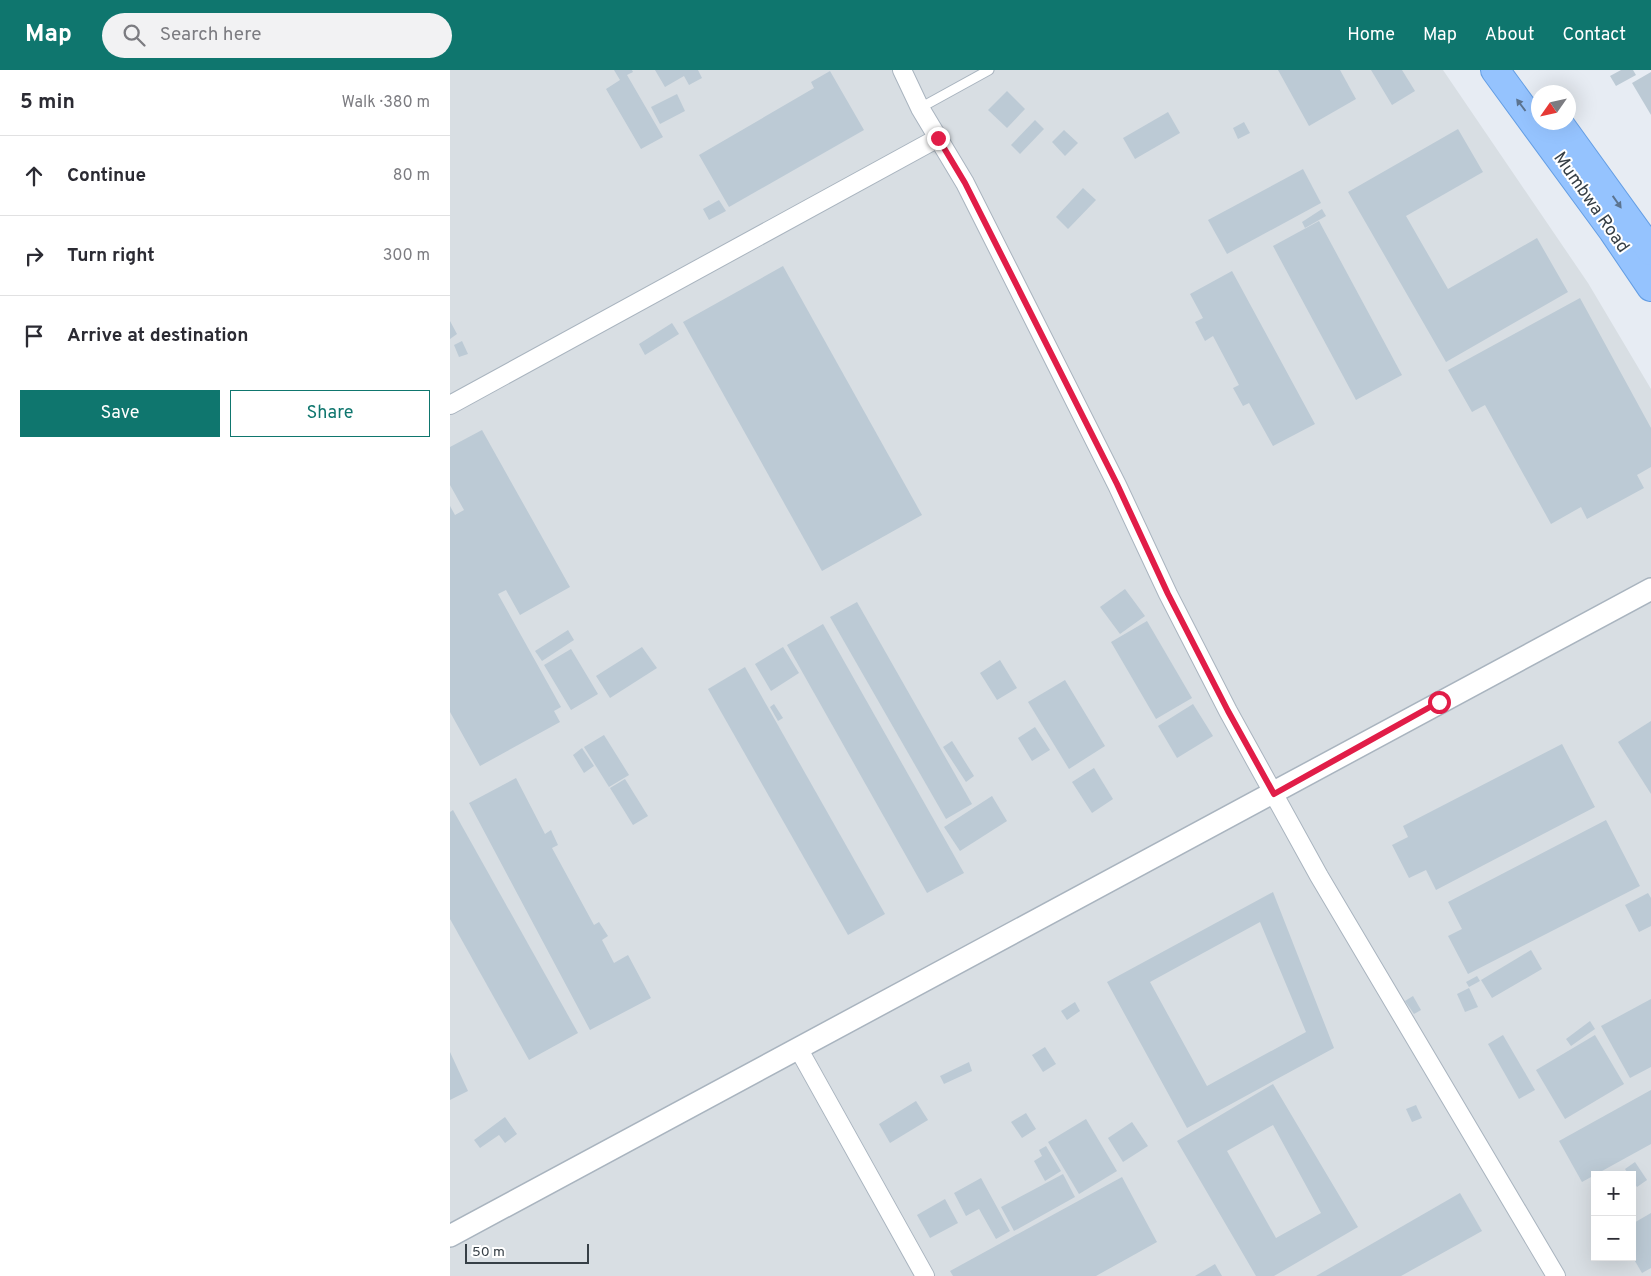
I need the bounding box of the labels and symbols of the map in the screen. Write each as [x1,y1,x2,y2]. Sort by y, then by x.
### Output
north arrow [1531,85,1576,130]
one-way arrow [1516,98,1526,112]
route end [927,127,950,150]
street label: Mumbwa Road [1548,148,1634,258]
one-way arrow [1611,195,1621,208]
route start [1428,691,1451,714]
scale bar [465,1241,589,1264]

